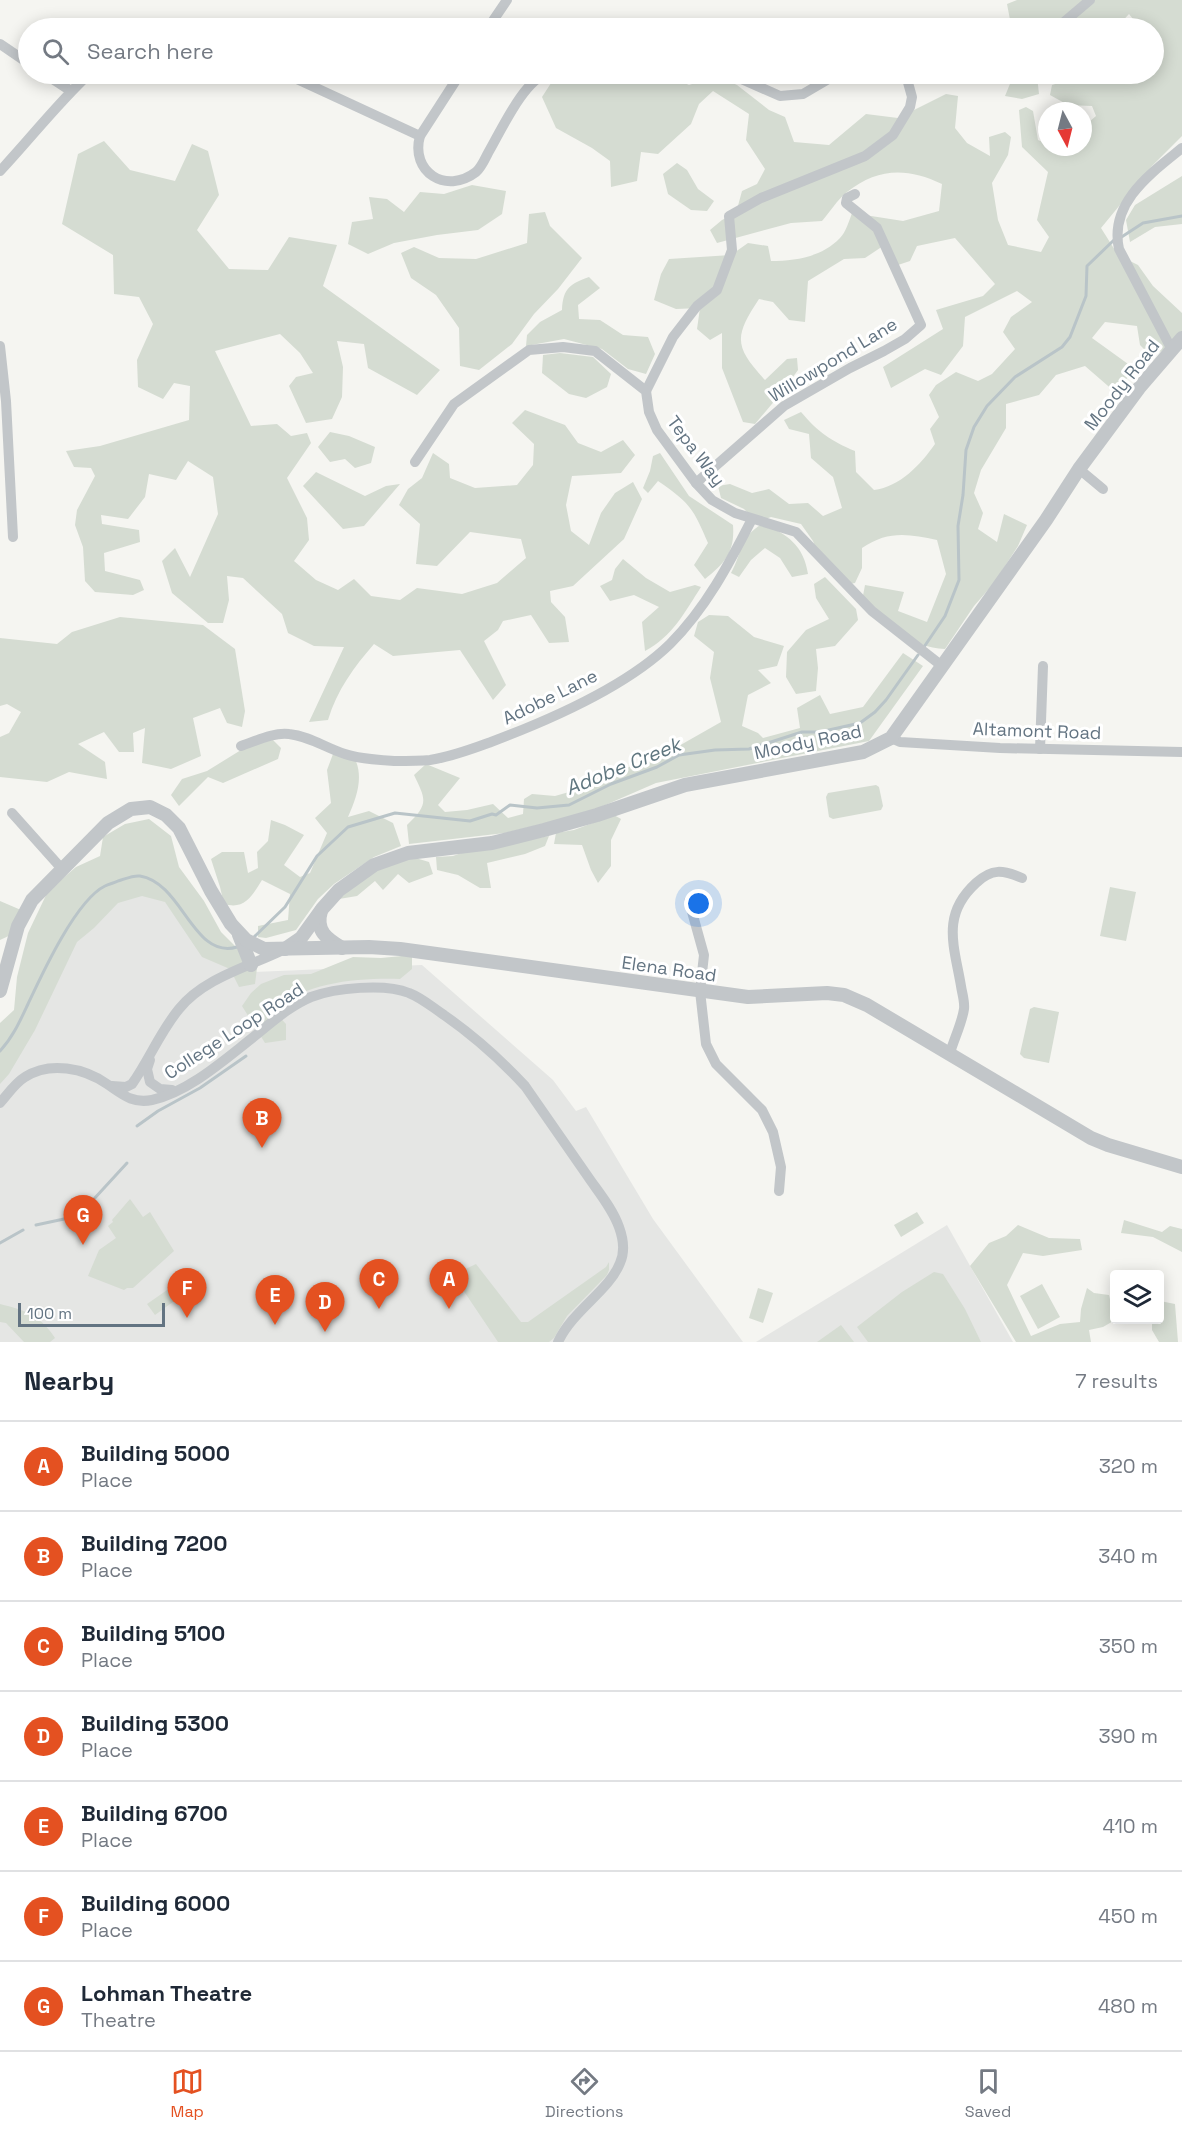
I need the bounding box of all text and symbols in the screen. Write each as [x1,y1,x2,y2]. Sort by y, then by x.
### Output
search box [18,18,1164,84]
icon: search [39,35,72,68]
text: Search here [87,37,214,65]
north arrow [1038,102,1092,156]
street label: Willowpond Lane [764,312,901,407]
street label: Moody Road [1079,335,1164,435]
street label: Tepa Way [662,411,730,491]
street label: Adobe Lane [499,664,601,729]
street label: Altamont Road [972,717,1102,744]
street label: Moody Road [752,719,864,764]
water label: Adobe Creek [561,730,687,801]
your location [684,889,713,918]
street label: Elena Road [620,950,718,987]
street label: College Loop Road [160,977,308,1084]
pin: B [242,1098,282,1148]
pin: G [64,1196,103,1245]
pin: C [360,1260,398,1309]
pin: A [430,1260,468,1309]
pin: F [168,1268,207,1318]
map controls [1110,1270,1164,1324]
button: layers [1110,1270,1164,1324]
pin: E [256,1276,294,1325]
pin: D [306,1282,344,1332]
scale bar [18,1300,165,1328]
text: 100 m [27,1303,72,1324]
text: Nearby [24,1364,114,1398]
text: 7 results [1075,1368,1158,1394]
text: Building 5000 [81,1439,230,1467]
text: A [37,1453,50,1479]
text: 320 m [1099,1453,1158,1479]
text: Place [81,1467,133,1493]
text: Building 7200 [81,1529,228,1557]
text: B [37,1543,50,1569]
text: 340 m [1098,1543,1158,1569]
text: Place [81,1557,133,1583]
text: Building 5100 [81,1619,225,1647]
text: C [37,1633,50,1659]
text: 350 m [1099,1633,1158,1659]
text: Place [81,1647,133,1673]
text: Building 5300 [81,1709,229,1737]
text: D [37,1723,50,1749]
text: 390 m [1099,1723,1158,1749]
text: Place [81,1737,133,1763]
text: Building 6700 [81,1799,228,1827]
text: E [38,1813,49,1839]
text: 410 m [1102,1813,1158,1839]
text: Place [81,1827,133,1853]
text: Building 6000 [81,1889,230,1917]
text: F [38,1903,49,1929]
text: 450 m [1098,1903,1158,1929]
text: Place [81,1917,133,1943]
text: Lohman Theatre [81,1979,252,2007]
text: G [37,1993,50,2019]
text: 480 m [1098,1993,1158,2019]
text: Theatre [81,2007,156,2033]
tab: Map [171,2065,204,2122]
tab: Directions [545,2065,624,2122]
tab: Saved [965,2065,1011,2122]

